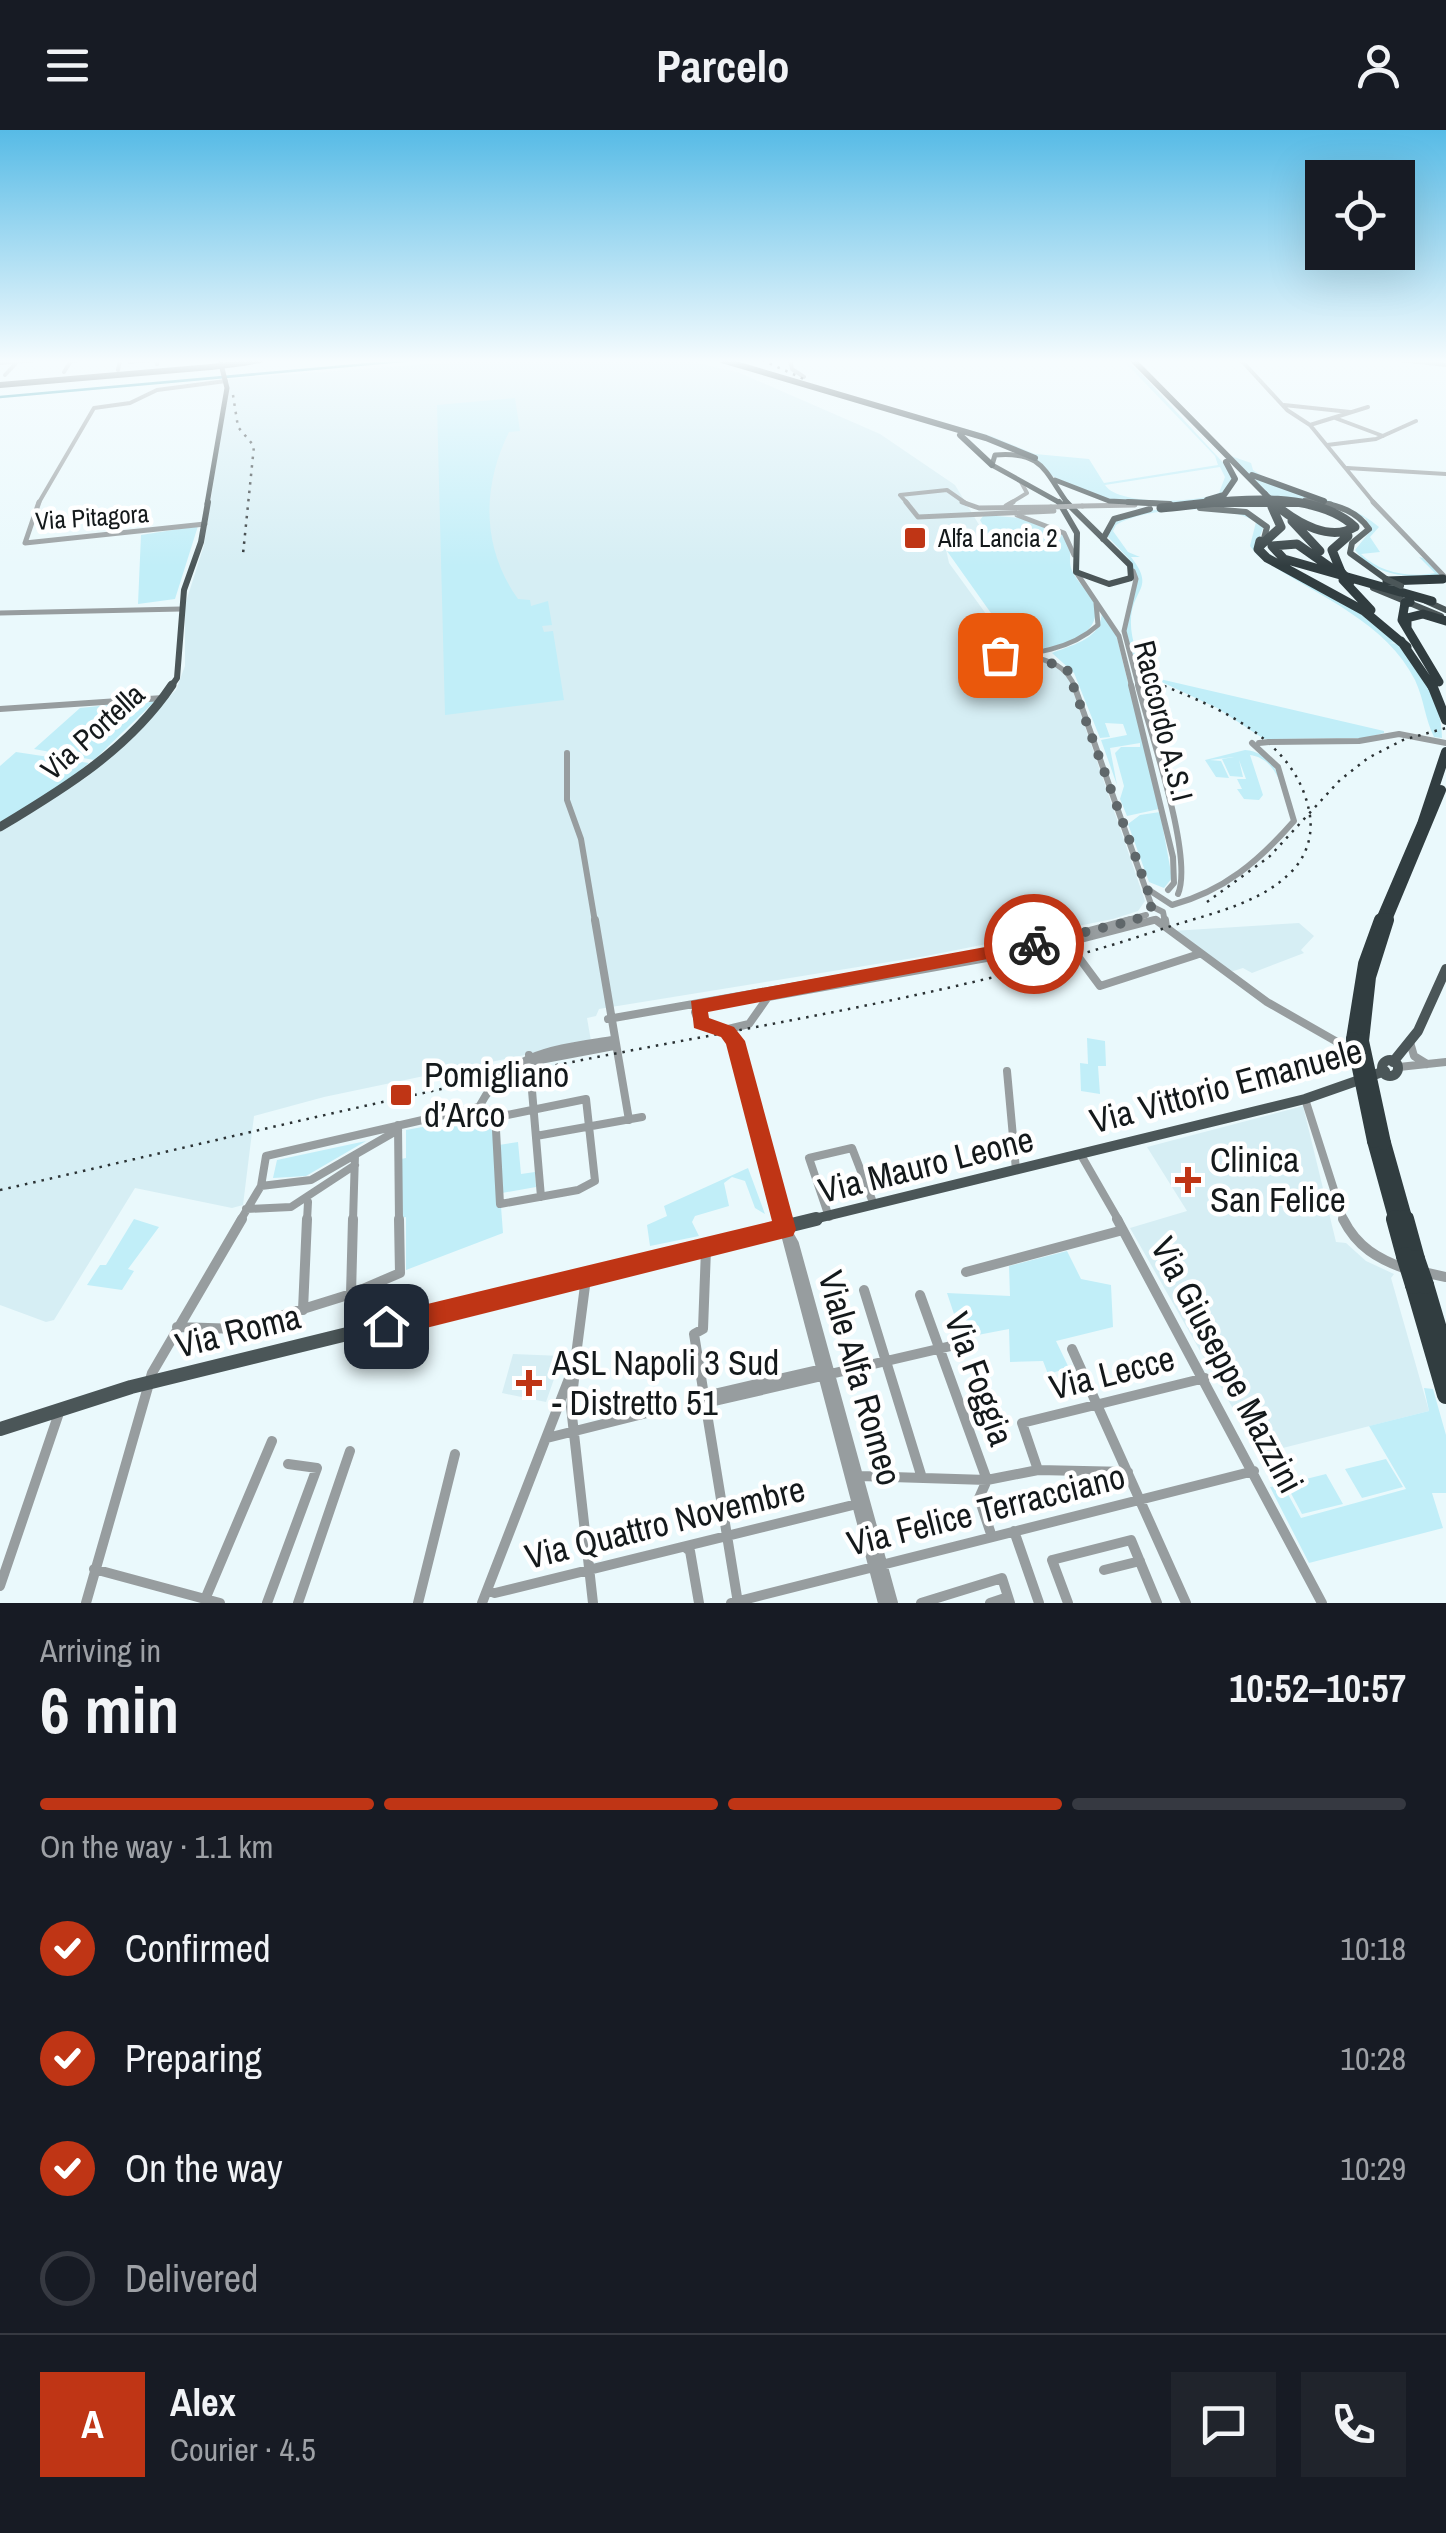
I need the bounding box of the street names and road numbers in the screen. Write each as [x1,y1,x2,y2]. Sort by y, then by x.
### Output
street label: Via Pitagora [34,496,150,538]
street label: Raccordo A.S.I [1125,636,1203,805]
street label: Via Portella [32,674,153,789]
street label: Via Vittorio Emanuele [1085,1027,1367,1144]
street label: Via Mauro Leone [814,1115,1038,1214]
street label: Via Giuseppe Mazzini [1140,1229,1315,1501]
street label: Viale Alfa Romeo [807,1265,914,1491]
street label: Via Roma [171,1292,305,1369]
street label: Via Foggia [934,1306,1025,1452]
street label: Via Lecce [1045,1334,1179,1411]
street label: Via Felice Terracciano [842,1452,1130,1567]
street label: Via Quattro Novembre [520,1465,810,1580]

